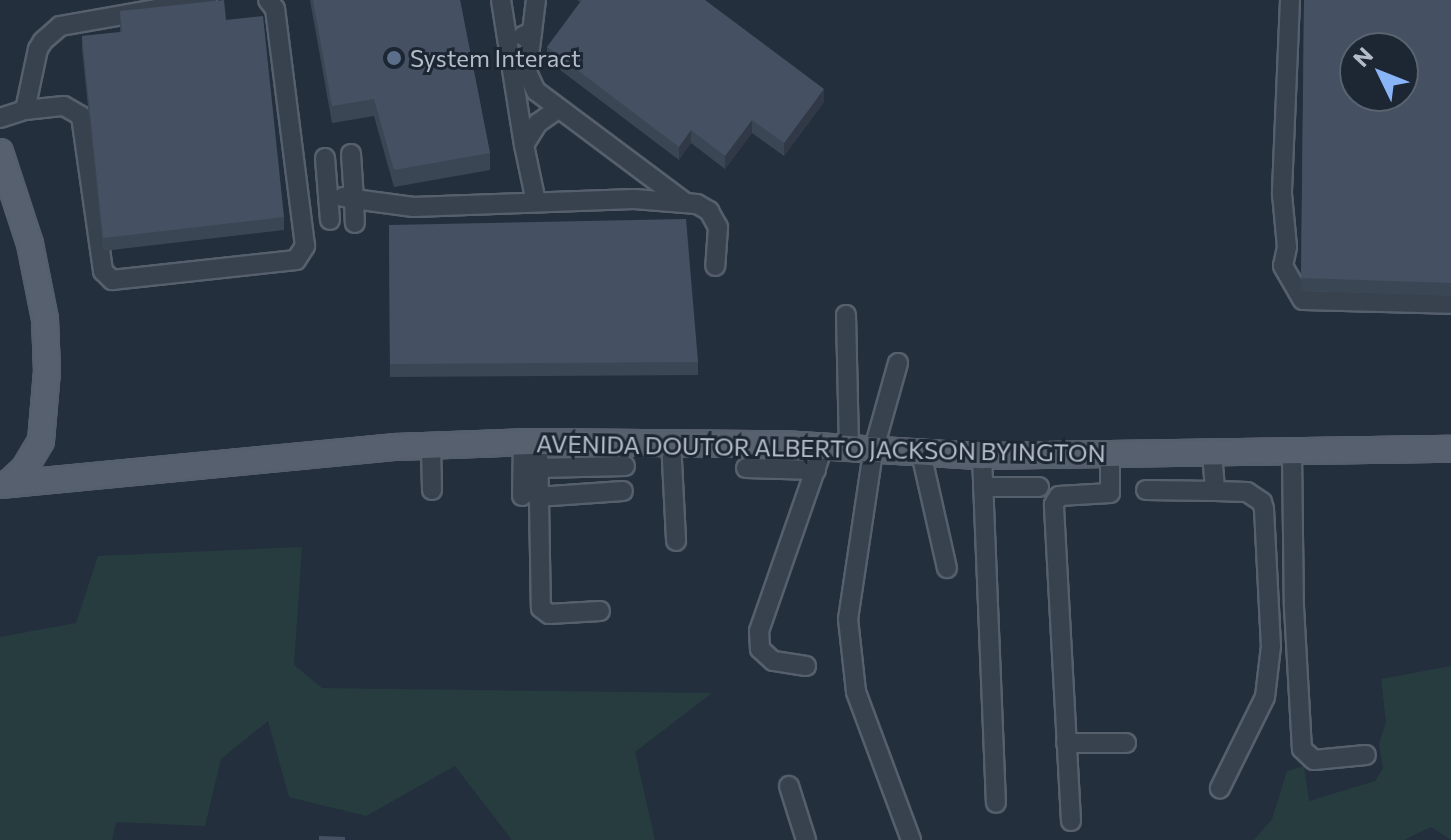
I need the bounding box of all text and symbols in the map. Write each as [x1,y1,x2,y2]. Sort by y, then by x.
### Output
north arrow [1339,32,1419,112]
text: N [1347,41,1378,72]
place label: System Interact [410,44,581,72]
marker: System Interact [385,49,403,67]
street label: AVENIDA DOUTOR ALBERTO JACKSON BYINGTON [536,429,1106,467]

